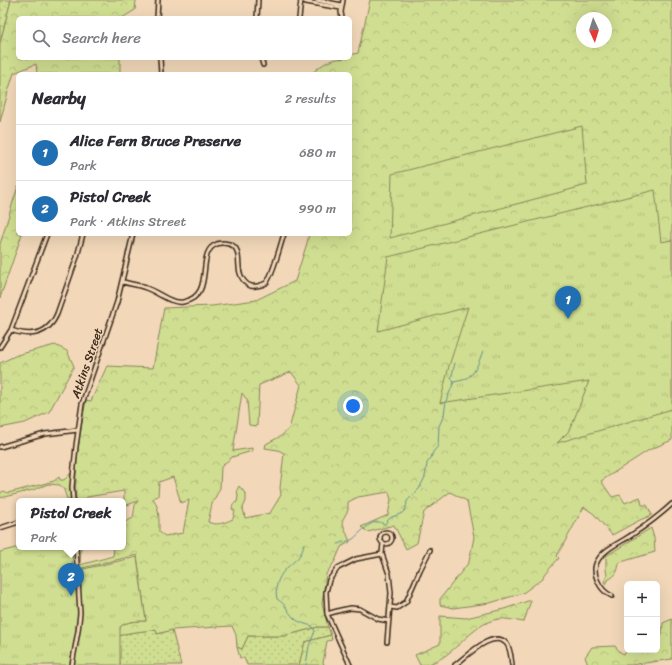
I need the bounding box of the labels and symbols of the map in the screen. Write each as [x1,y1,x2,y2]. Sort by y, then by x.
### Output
north arrow [576,12,612,48]
pin: 1 [555,286,581,319]
street label: Atkins Street [64,325,109,402]
your location [343,396,363,416]
pin: 2 [58,563,84,596]

